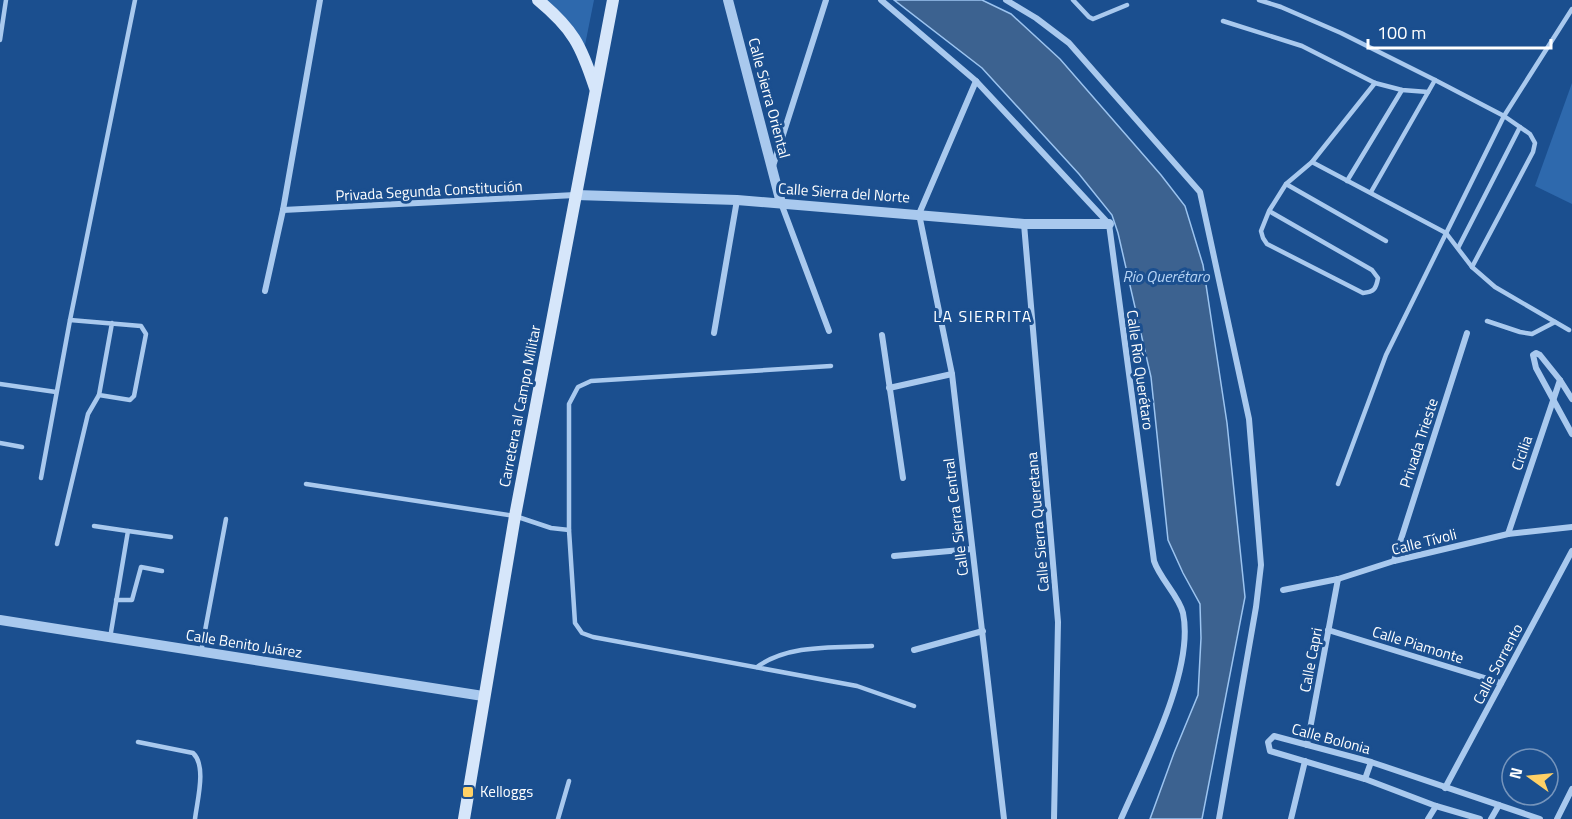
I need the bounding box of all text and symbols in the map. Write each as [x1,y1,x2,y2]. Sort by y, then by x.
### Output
scale bar [1368,12,1551,50]
text: 100 m [1377,19,1426,46]
street label: Calle Sierra Oriental [742,35,797,161]
street label: Privada Segunda Constitución [335,174,523,207]
street label: Calle Sierra del Norte [777,176,911,209]
water label: Rio Querétaro [1122,264,1211,288]
district label: LA SIERRITA [933,304,1033,328]
street label: Calle Río Querétaro [1121,308,1160,432]
street label: Carretera al Campo Militar [493,323,546,489]
street label: Privada Trieste [1393,395,1444,491]
street label: Cicilia [1505,432,1538,473]
street label: Calle Sierra Queretana [1020,451,1055,593]
street label: Calle Sierra Central [937,457,974,577]
street label: Calle Tívoli [1389,522,1459,561]
street label: Calle Sorrento [1467,619,1529,708]
street label: Calle Piamonte [1370,620,1467,669]
street label: Calle Benito Juárez [184,623,304,664]
street label: Calle Capri [1293,626,1328,694]
street label: Calle Bolonia [1289,717,1374,760]
north arrow [1500,747,1560,807]
text: N [1502,765,1529,782]
place label: Kelloggs [480,780,533,803]
marker: Kelloggs [461,785,475,799]

